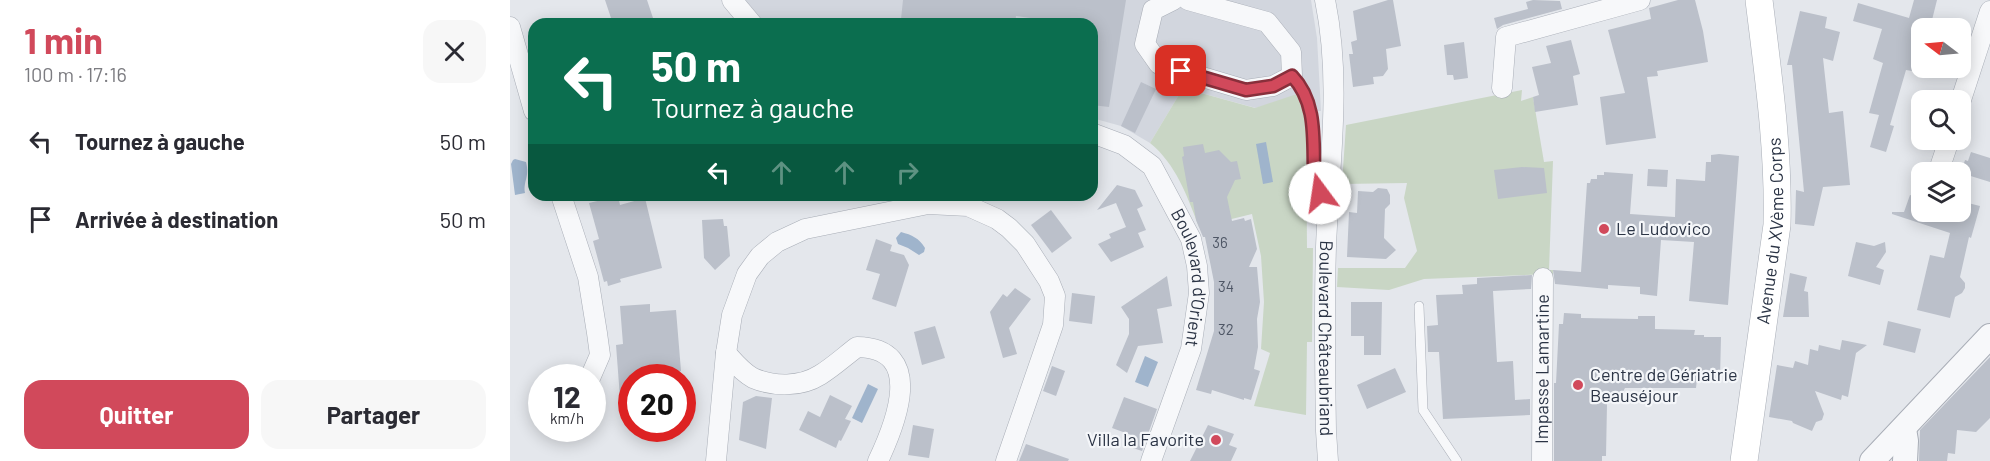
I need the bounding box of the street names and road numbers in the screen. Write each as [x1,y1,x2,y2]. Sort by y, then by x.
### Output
street label: Avenue du XVème Corps [1751,137,1788,326]
street label: Boulevard d'Orient [1167,204,1211,349]
street label: Boulevard Châteaubriand [1315,240,1338,437]
street label: Impasse Lamartine [1530,294,1553,444]

